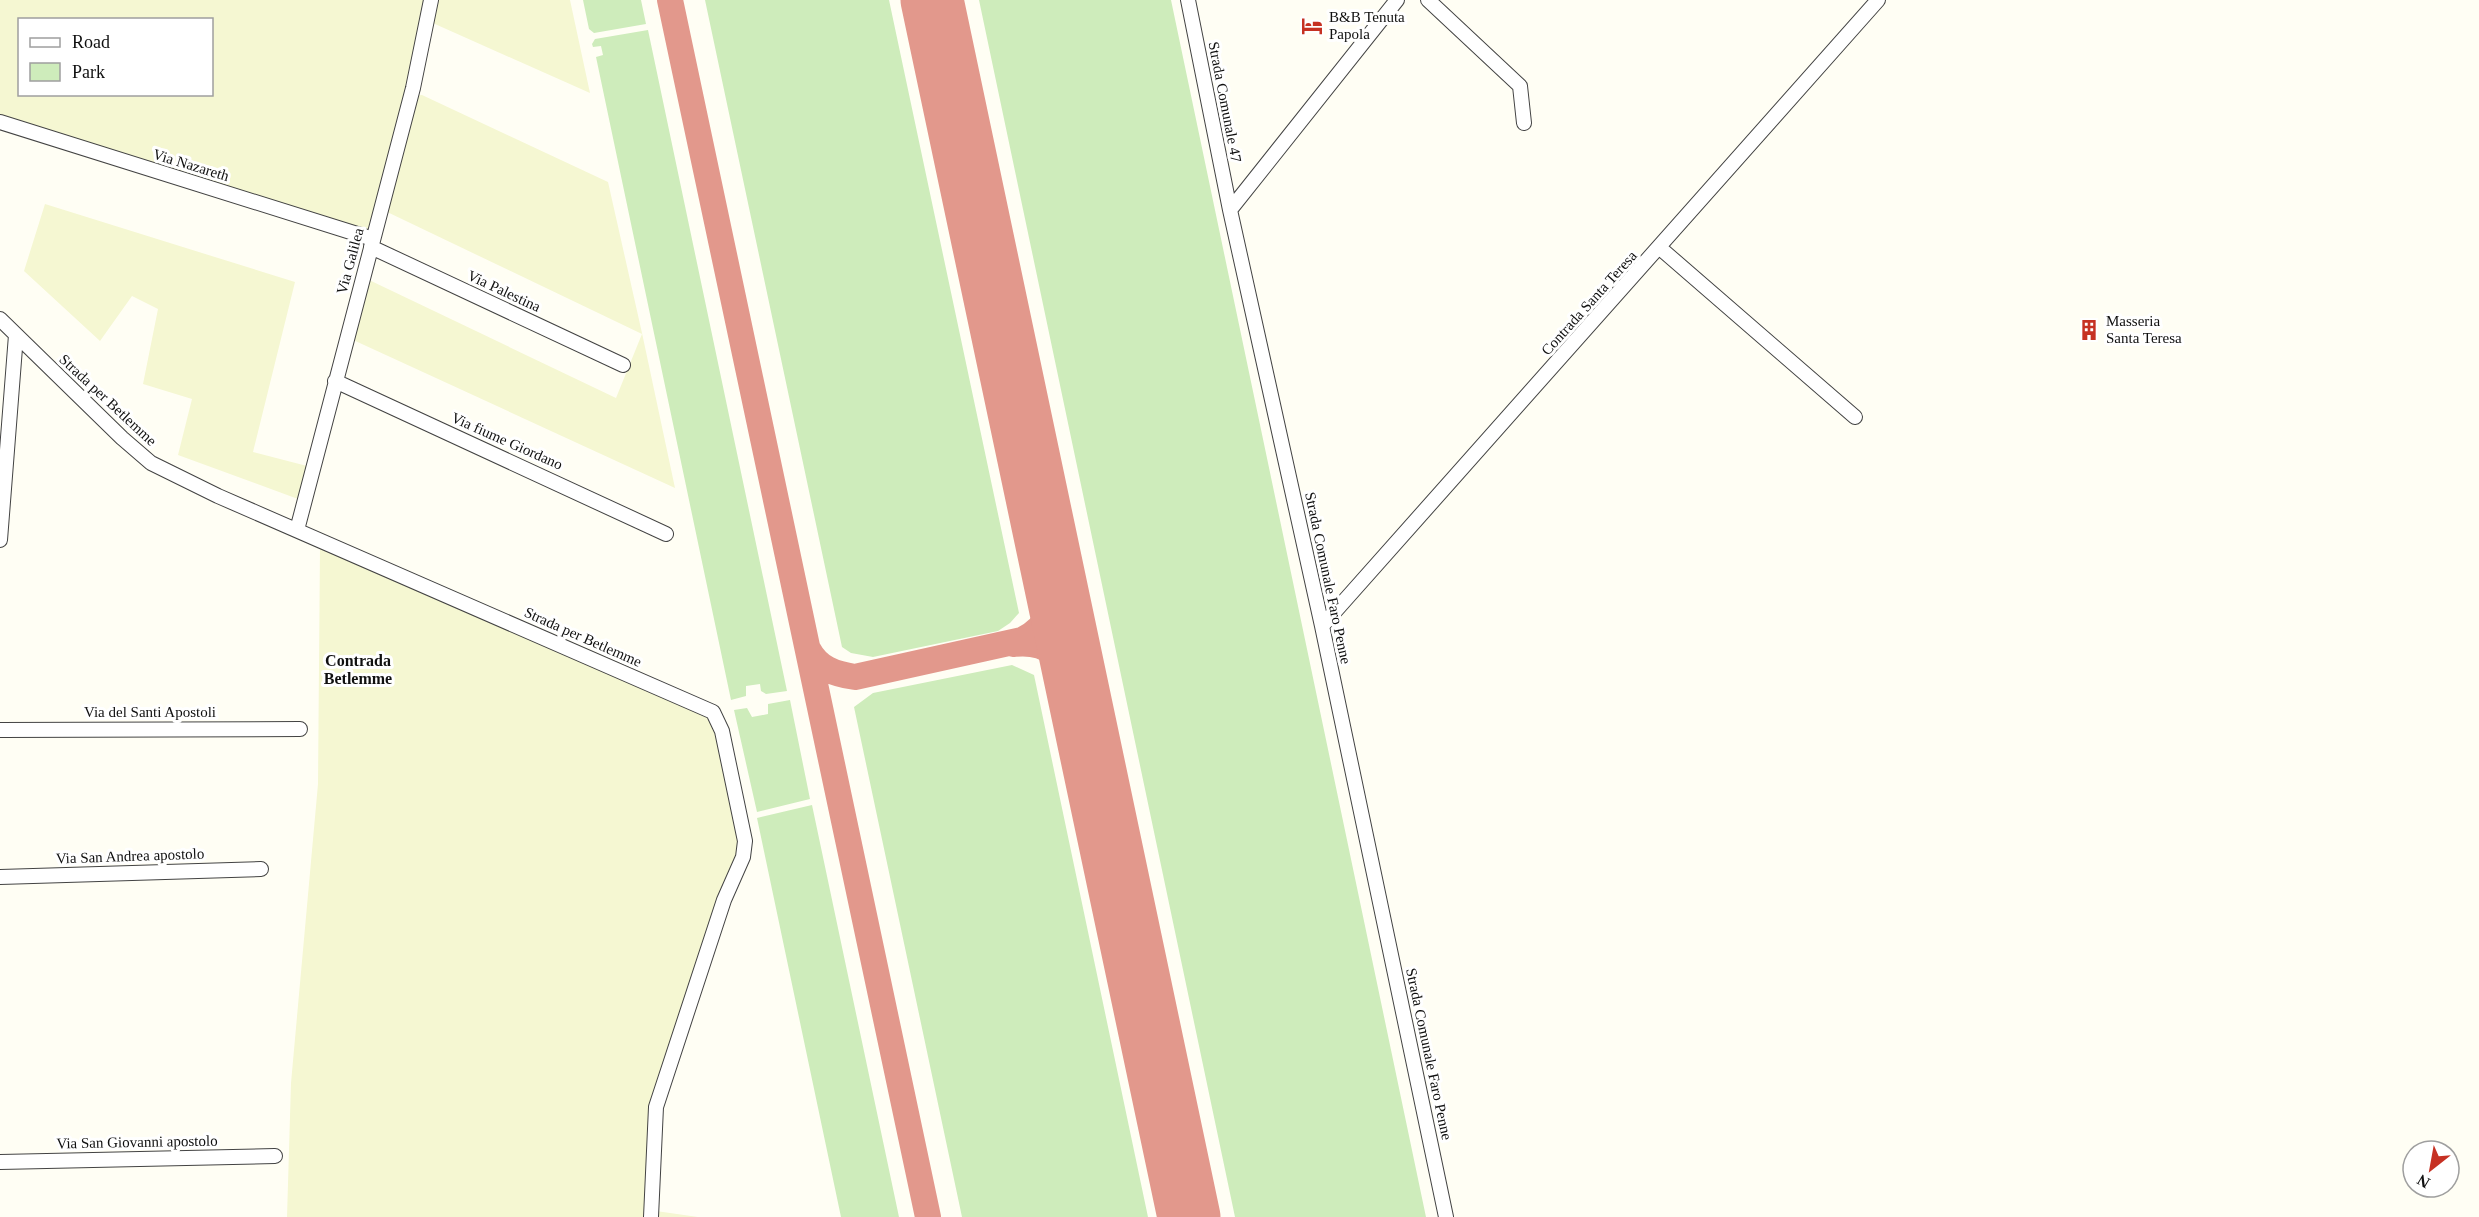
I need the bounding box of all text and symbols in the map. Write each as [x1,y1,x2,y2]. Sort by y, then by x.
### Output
place label: B&B Tenuta Papola [1329,9,1405,42]
hotel icon: B&B Tenuta Papola [1300,14,1324,38]
legend [18,18,213,96]
text: Road [72,32,110,52]
street label: Strada Comunale 47 [1205,40,1245,164]
text: Park [72,62,105,82]
street label: Via Nazareth [151,146,231,184]
street label: Via Galilea [333,226,367,296]
street label: Contrada Santa Teresa [1538,247,1640,358]
street label: Via Palestina [465,267,543,315]
place label: Masseria Santa Teresa [2106,313,2182,346]
building icon: Masseria Santa Teresa [2077,318,2101,342]
street label: Strada per Betlemme [56,351,160,449]
street label: Via fiume Giordano [449,409,565,473]
street label: Strada Comunale Faro Penne [1302,491,1354,666]
street label: Strada per Betlemme [522,604,644,670]
district label: Contrada Betlemme [324,652,392,687]
street label: Via del Santi Apostoli [84,704,216,720]
street label: Via San Andrea apostolo [55,845,205,867]
street label: Strada Comunale Faro Penne [1403,967,1455,1142]
street label: Via San Giovanni apostolo [56,1133,218,1151]
north arrow [2401,1139,2461,1199]
text: N [2414,1171,2433,1192]

